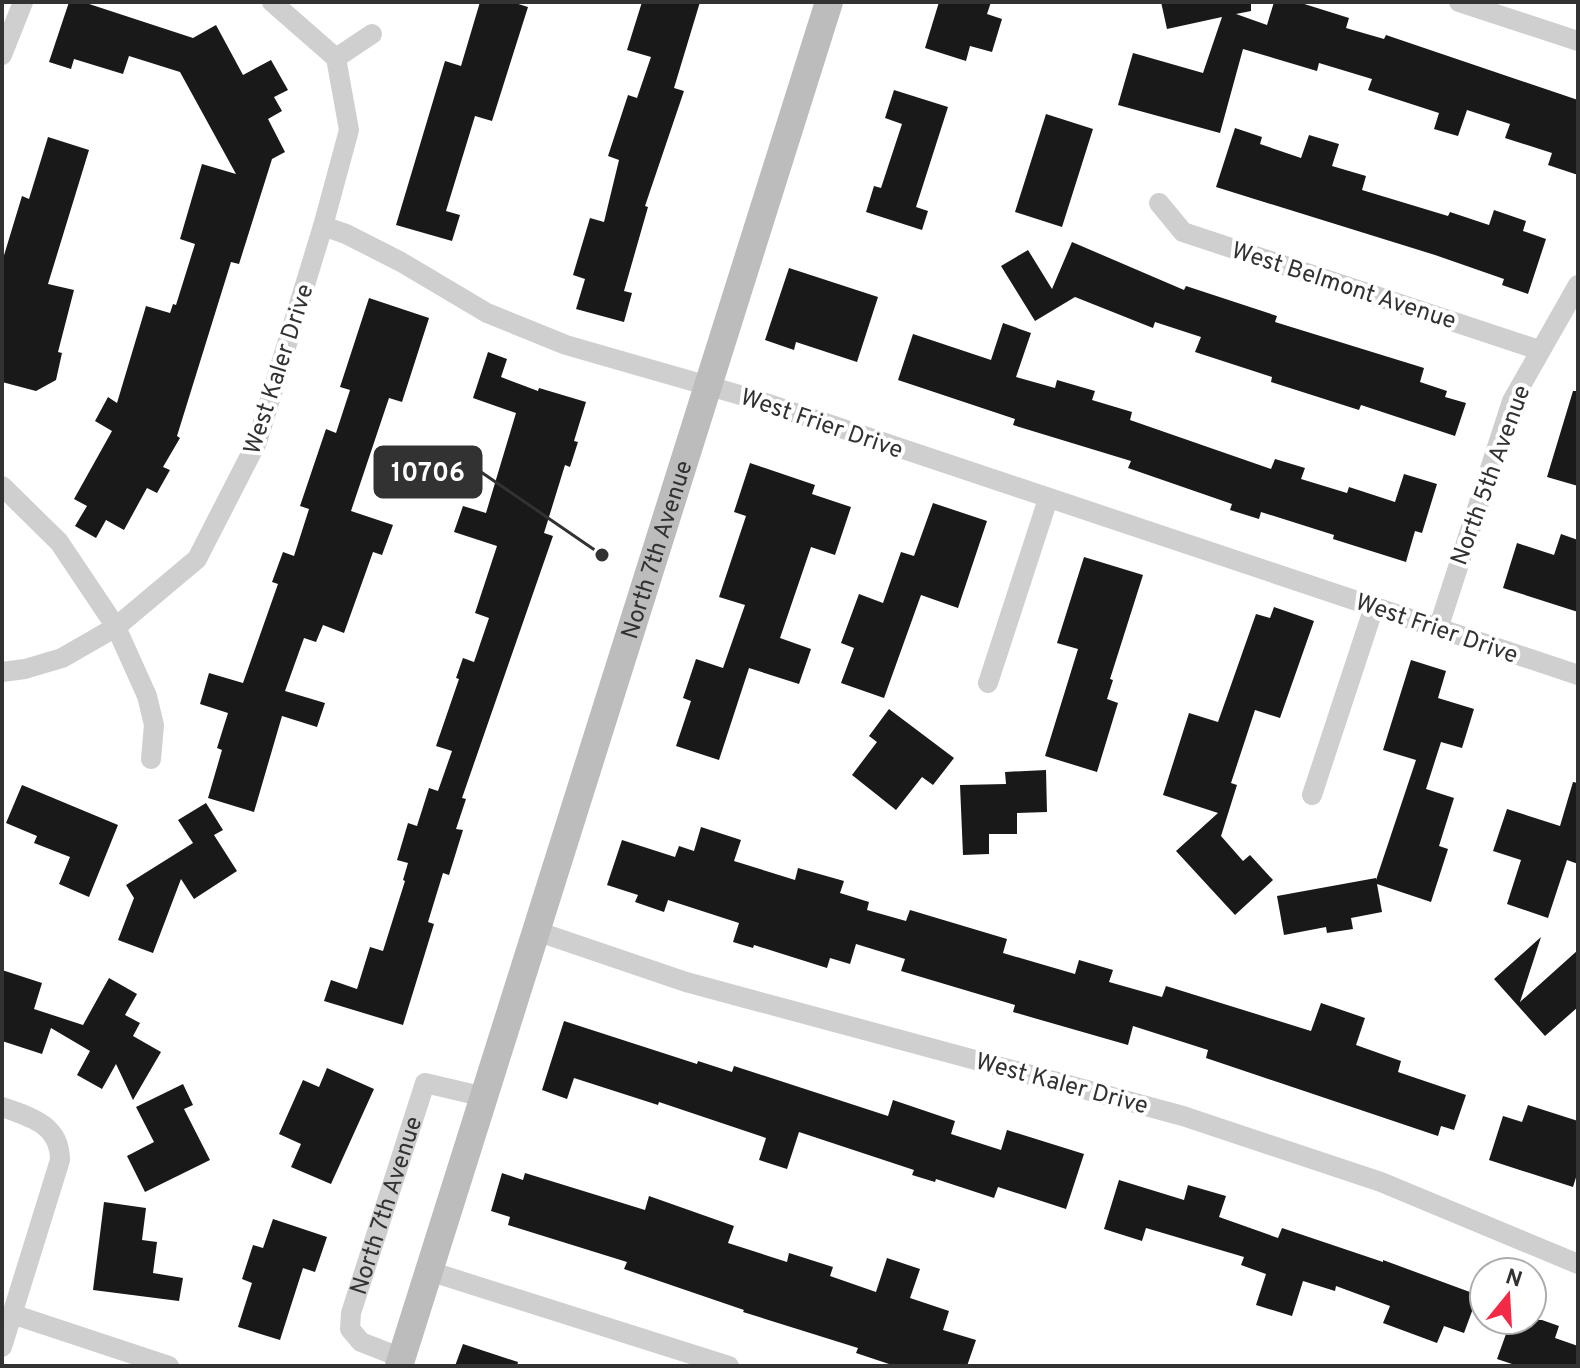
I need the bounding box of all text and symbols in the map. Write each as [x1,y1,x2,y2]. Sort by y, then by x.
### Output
street label: West Belmont Avenue [1227,236,1459,337]
street label: West Kaler Drive [238,281,322,459]
street label: North 5th Avenue [1445,381,1538,570]
street label: West Frier Drive [736,383,907,467]
callout: 10706 [375,447,481,497]
street label: North 7th Avenue [616,457,701,643]
text: 10706 [391,458,465,491]
street label: West Frier Drive [1351,588,1522,672]
street label: West Kaler Drive [972,1047,1151,1122]
street label: North 7th Avenue [345,1113,430,1299]
north arrow [1468,1256,1548,1336]
text: N [1502,1264,1525,1295]

